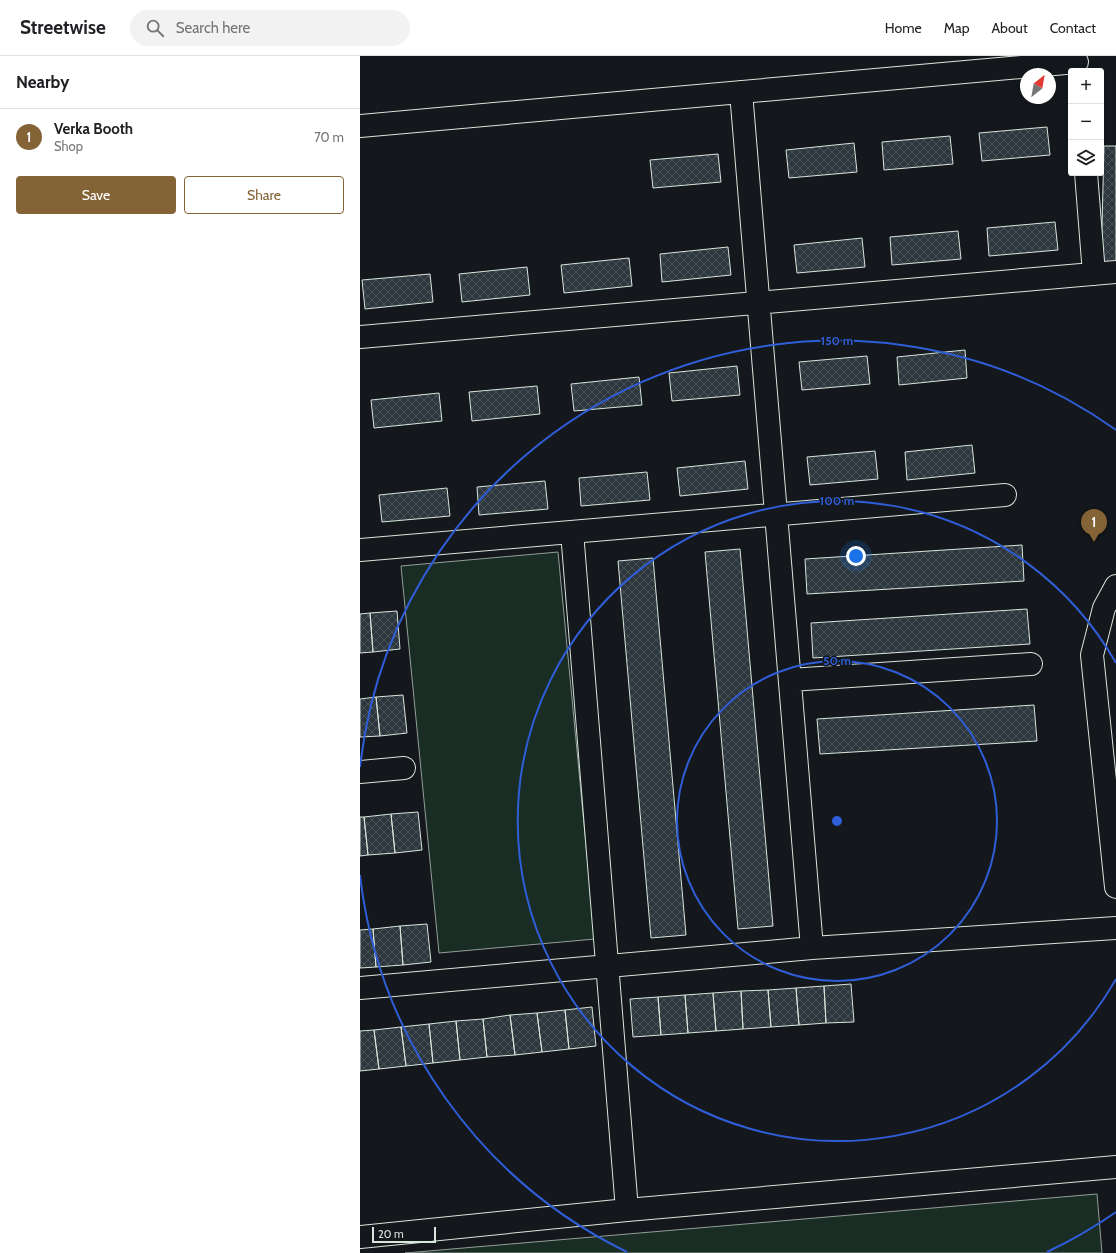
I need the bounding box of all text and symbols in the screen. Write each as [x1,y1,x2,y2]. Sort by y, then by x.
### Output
search box [130,10,410,46]
text: Streetwise [20,16,106,39]
icon: search [144,17,166,39]
text: Search here [176,19,250,37]
text: Home [885,19,922,37]
text: Map [944,19,969,37]
text: About [991,19,1028,37]
text: Contact [1050,19,1096,37]
north arrow [1020,68,1056,104]
map controls [1068,68,1104,176]
button: + [1068,68,1104,104]
text: Nearby [16,72,69,92]
button: − [1068,104,1104,140]
text: Verka Booth [54,120,133,138]
text: 1 [27,129,31,145]
text: 70 m [314,129,344,145]
text: Shop [54,138,83,154]
button: layers [1068,140,1104,176]
button: Save [16,176,176,214]
button: Share [184,176,344,214]
text: 150 m [821,333,853,348]
text: 100 m [820,493,854,508]
pin: 1 [1081,509,1107,542]
your location [846,546,866,566]
text: 50 m [823,653,851,668]
centre of rings [830,814,844,828]
scale bar [372,1225,436,1244]
text: 20 m [378,1227,404,1241]

